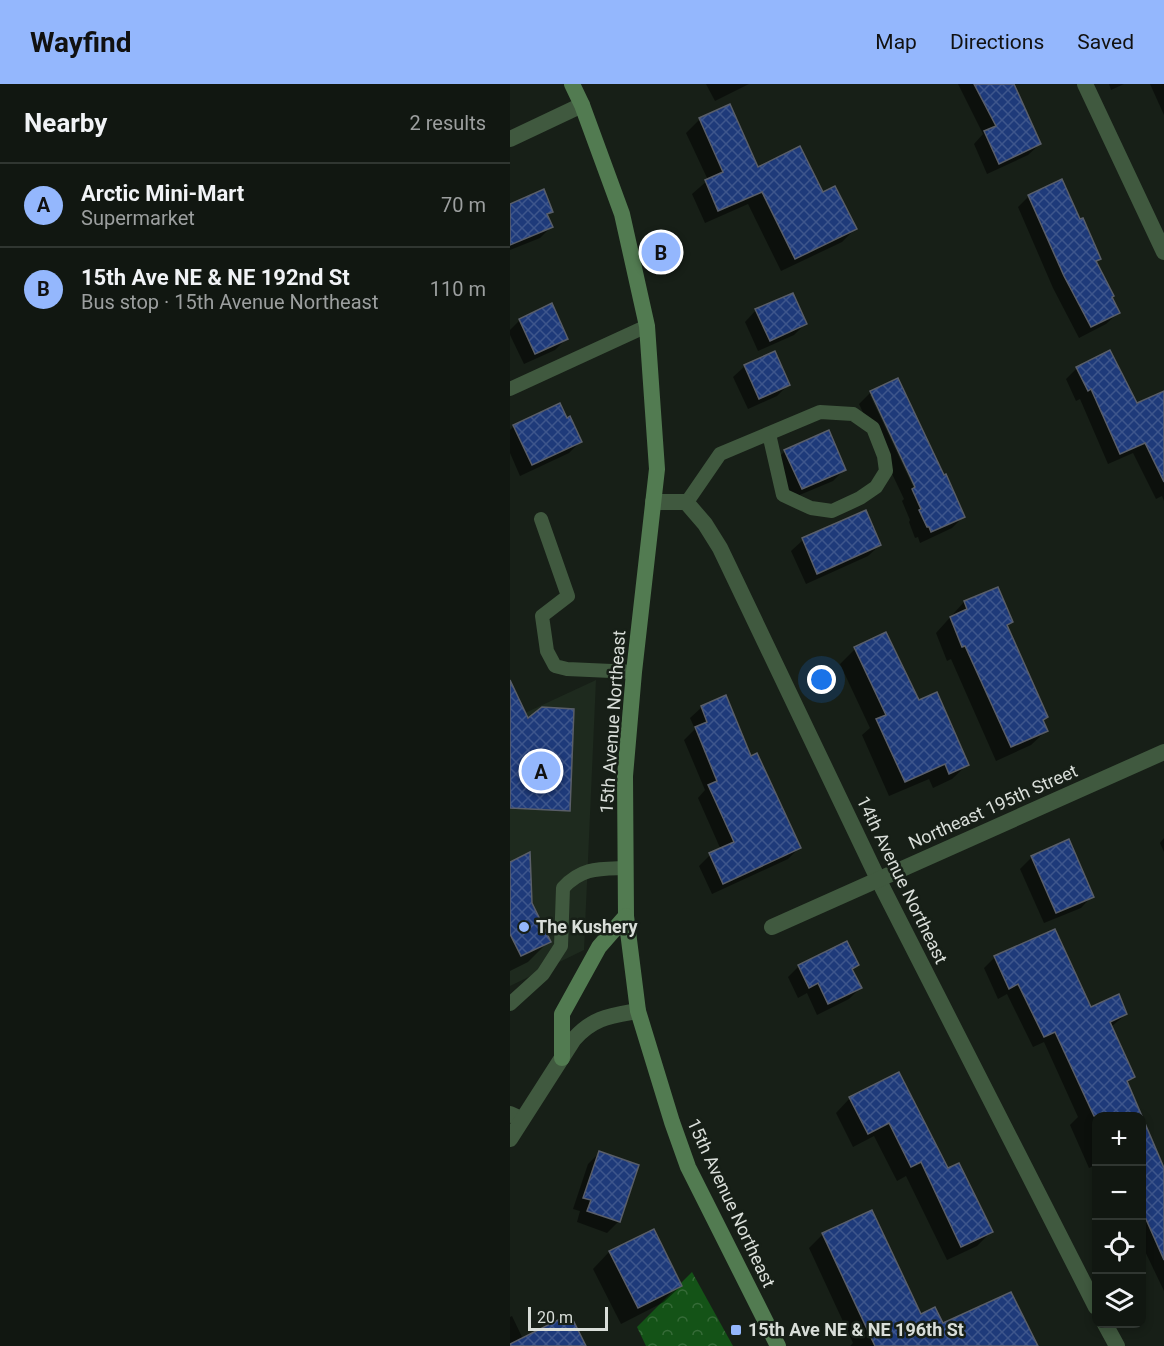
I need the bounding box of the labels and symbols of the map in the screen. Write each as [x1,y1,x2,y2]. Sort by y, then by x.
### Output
pin: B [642,230,680,274]
street label: 15th Avenue Northeast [596,629,629,814]
your location [807,665,836,694]
pin: A [522,748,561,794]
street label: Northeast 195th Street [905,760,1081,853]
street label: 14th Avenue Northeast [853,793,952,967]
place label: The Kushery [536,916,639,937]
marker: The Kushery [517,920,531,934]
street label: 15th Avenue Northeast [683,1115,780,1291]
scale bar [528,1304,608,1332]
place label: 15th Ave NE & NE 196th St [748,1319,964,1340]
marker: 15th Ave NE & NE 196th St [729,1323,743,1337]

